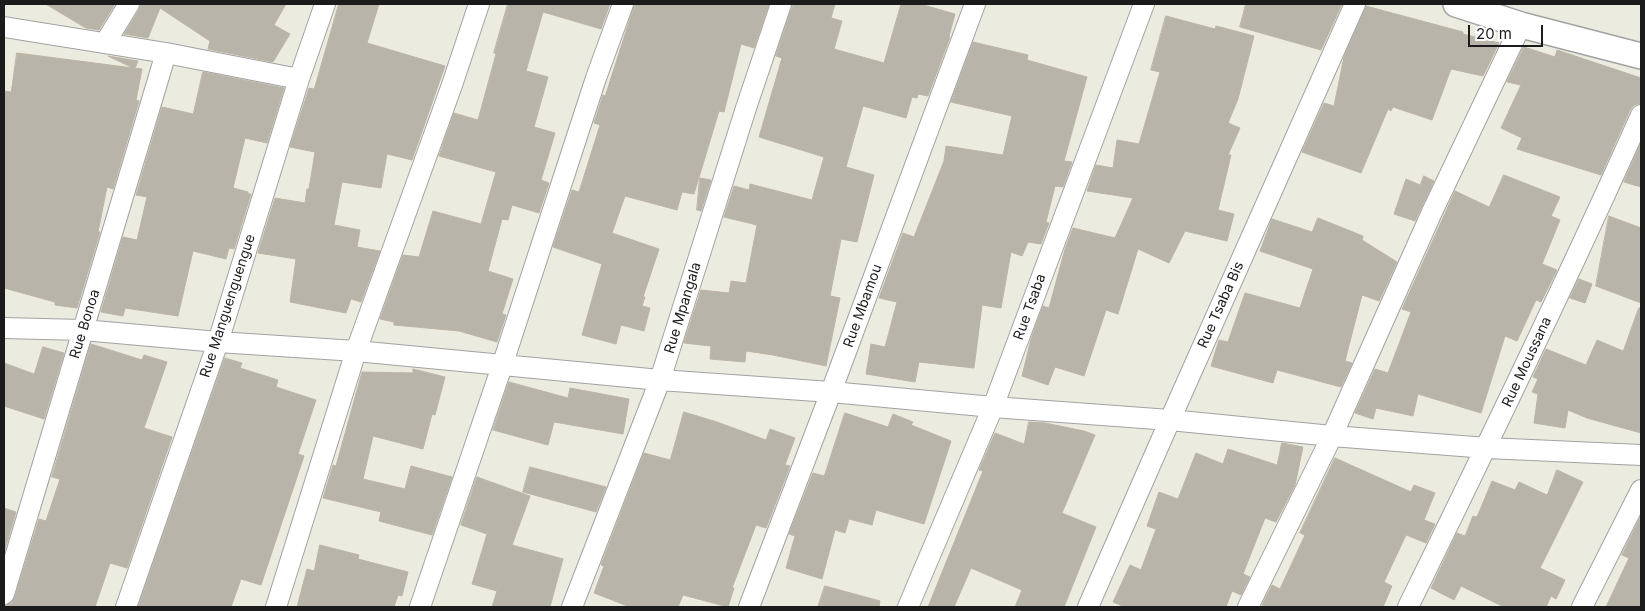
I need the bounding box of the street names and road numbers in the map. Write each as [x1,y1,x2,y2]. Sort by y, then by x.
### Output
street label: Rue Manguenguengue [197,232,259,380]
street label: Rue Tsaba Bis [1194,259,1248,351]
street label: Rue Mpangala [661,260,705,356]
street label: Rue Mbamou [840,262,886,350]
street label: Rue Tsaba [1010,272,1050,342]
street label: Rue Bonoa [66,287,104,361]
street label: Rue Moussana [1499,314,1555,410]

